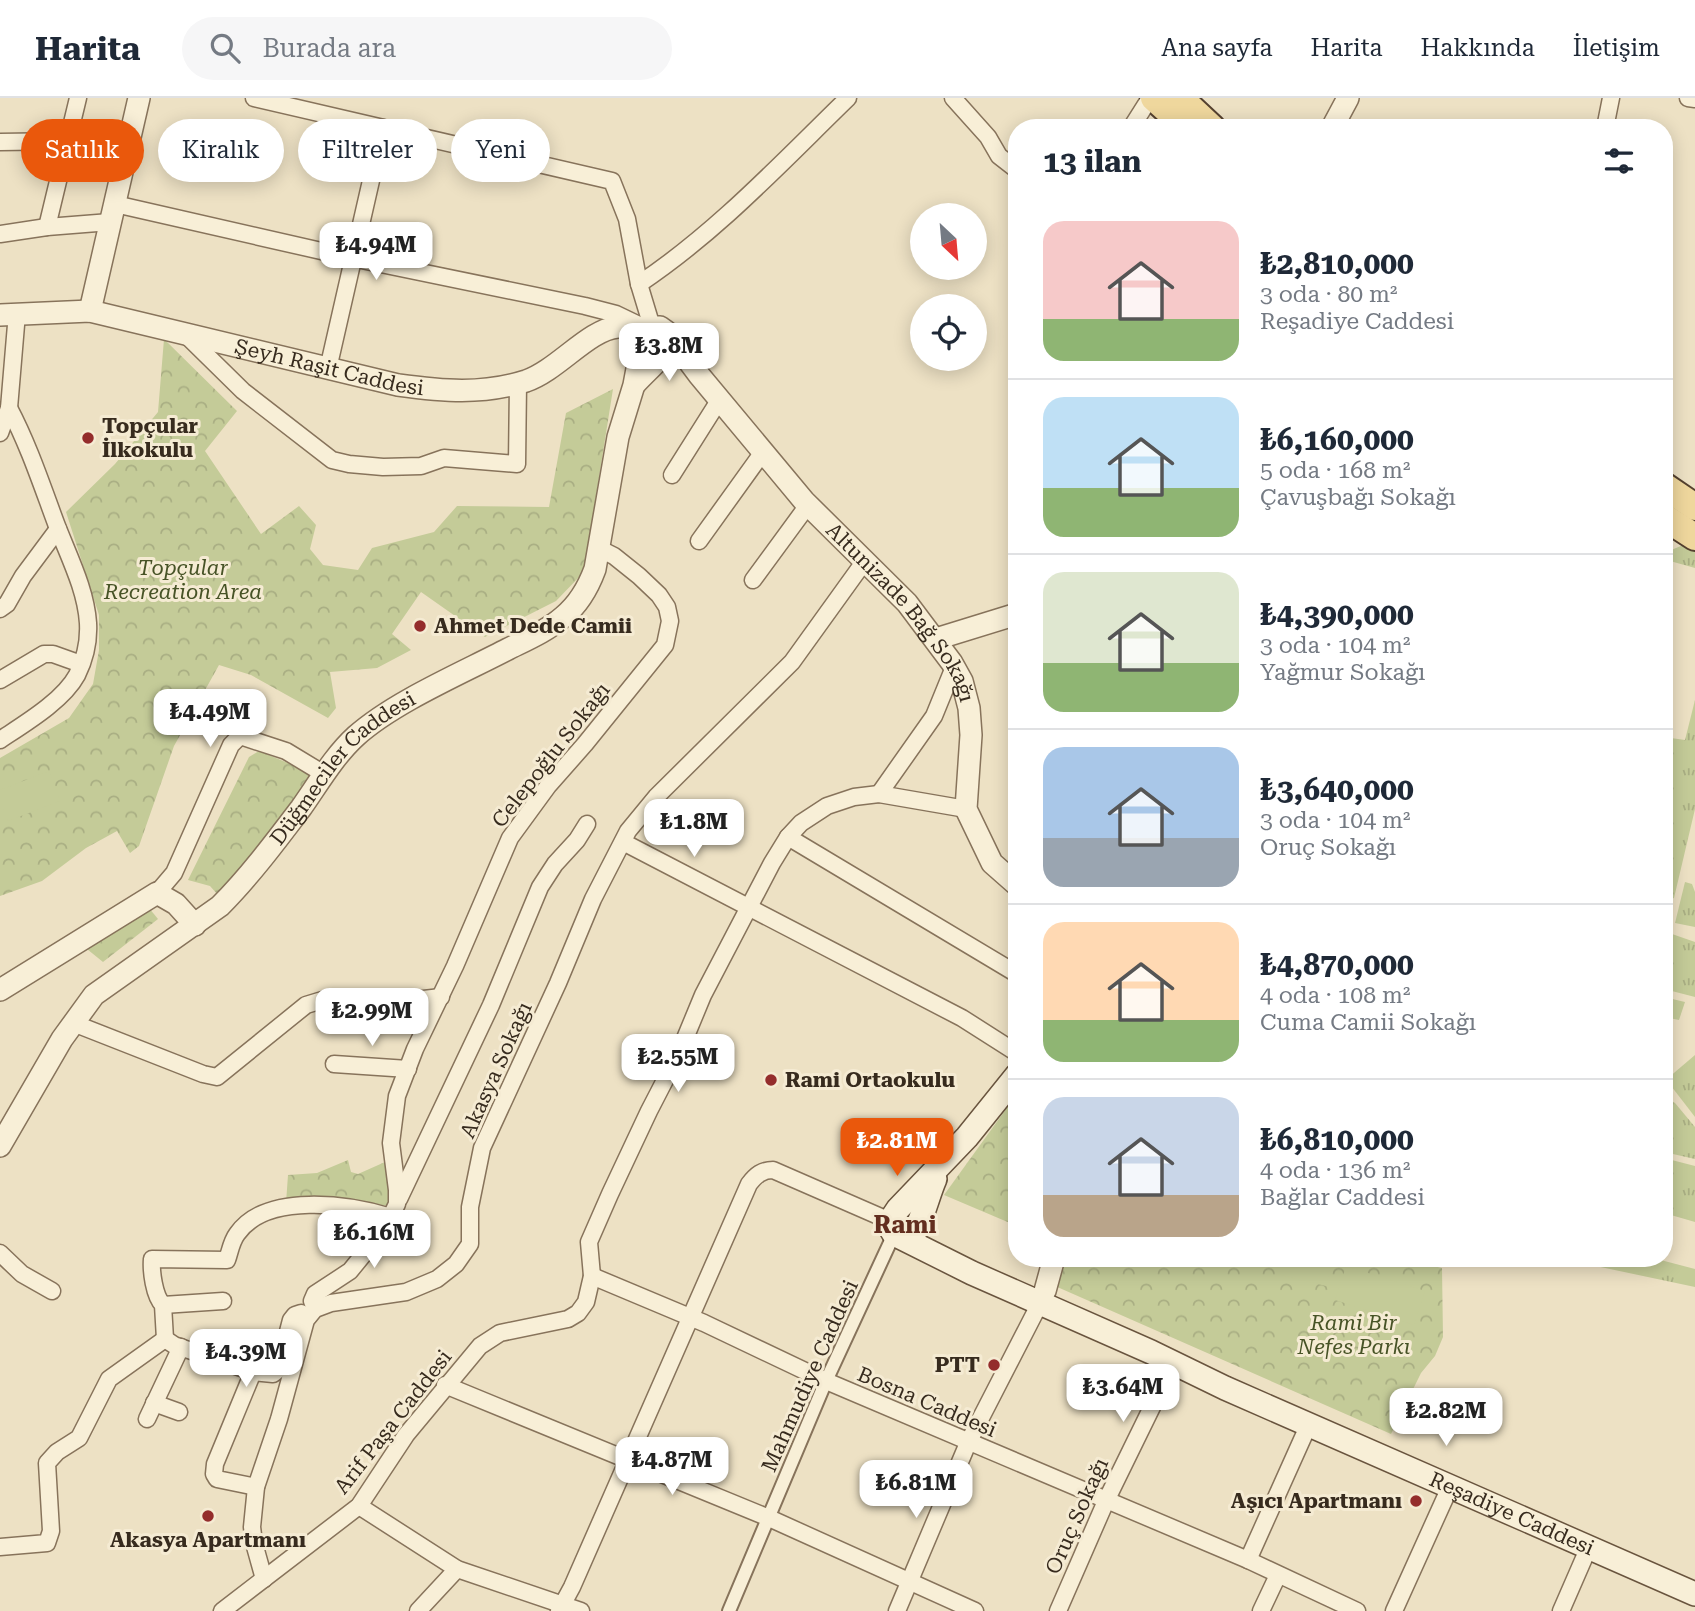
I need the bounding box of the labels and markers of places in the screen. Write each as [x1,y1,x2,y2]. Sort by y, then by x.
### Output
pin: ₺4.94M [319,222,433,282]
pin: ₺3.8M [620,324,718,383]
place label: Topçular İlkokulu [102,414,199,462]
marker: Topçular İlkokulu [80,430,96,446]
place label: Ahmet Dede Camii [434,614,632,638]
marker: Ahmet Dede Camii [412,618,428,634]
pin: ₺4.49M [153,690,267,749]
pin: ₺1.8M [645,800,743,859]
pin: ₺2.99M [315,988,429,1048]
pin: ₺2.55M [621,1034,735,1094]
place label: Rami Ortaokulu [785,1068,955,1092]
marker: Rami Ortaokulu [763,1072,779,1088]
pin: ₺2.81M [840,1118,954,1178]
pin: ₺6.16M [317,1210,431,1270]
pin: ₺4.39M [189,1330,303,1389]
place label: PTT [935,1353,980,1377]
marker: PTT [986,1357,1002,1373]
pin: ₺3.64M [1066,1364,1180,1424]
pin: ₺2.82M [1389,1388,1503,1448]
pin: ₺4.87M [615,1438,729,1497]
pin: ₺6.81M [859,1460,973,1520]
place label: Aşıcı Apartmanı [1231,1489,1402,1513]
marker: Aşıcı Apartmanı [1408,1493,1424,1509]
marker: Akasya Apartmanı [200,1508,216,1524]
place label: Akasya Apartmanı [110,1528,306,1552]

